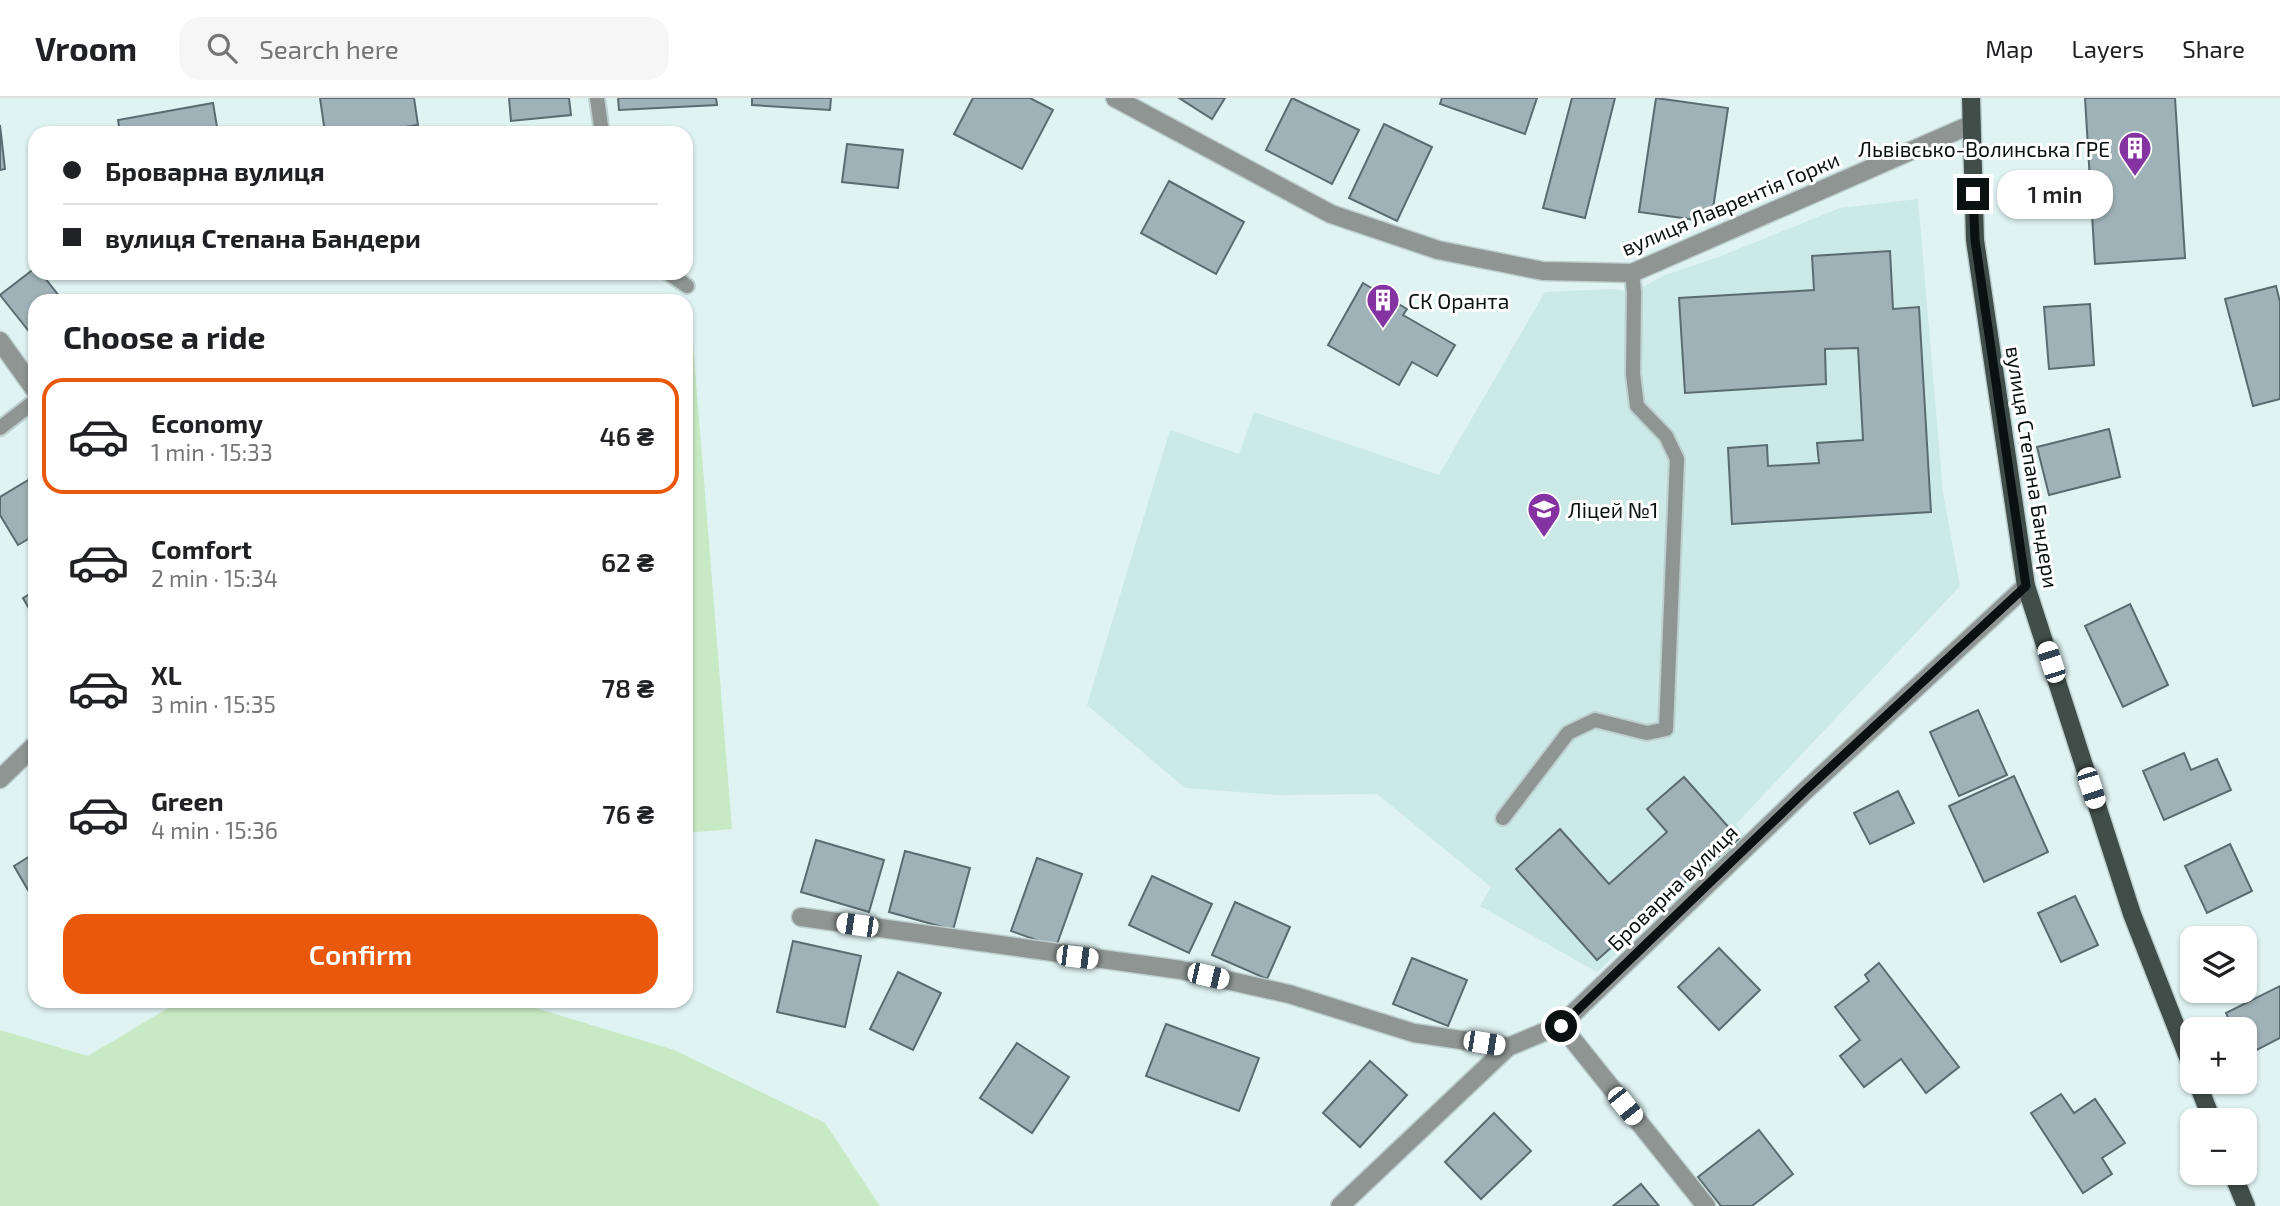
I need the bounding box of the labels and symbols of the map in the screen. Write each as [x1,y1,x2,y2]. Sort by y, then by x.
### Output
building icon: Львівсько-Волинська ГРЕ [2116,129,2154,178]
place label: Львівсько-Волинська ГРЕ [1858,136,2110,161]
street label: вулиця Лаврентія Горки [1617,146,1843,261]
callout: 1 min [1997,170,2113,218]
route end [1957,178,1989,210]
building icon: СК Оранта [1364,281,1402,330]
place label: СК Оранта [1408,288,1509,313]
street label: вулиця Степана Бандери [2001,344,2064,590]
school or university icon: Ліцей №1 [1525,490,1563,539]
place label: Ліцей №1 [1568,497,1658,522]
car [2035,639,2068,685]
car [2075,765,2108,811]
street label: Броварна вулиця [1602,819,1743,956]
car [835,912,880,938]
car [1055,944,1100,970]
car [1186,961,1231,991]
route start [1545,1010,1577,1042]
car [1462,1029,1507,1057]
car [1604,1083,1647,1129]

